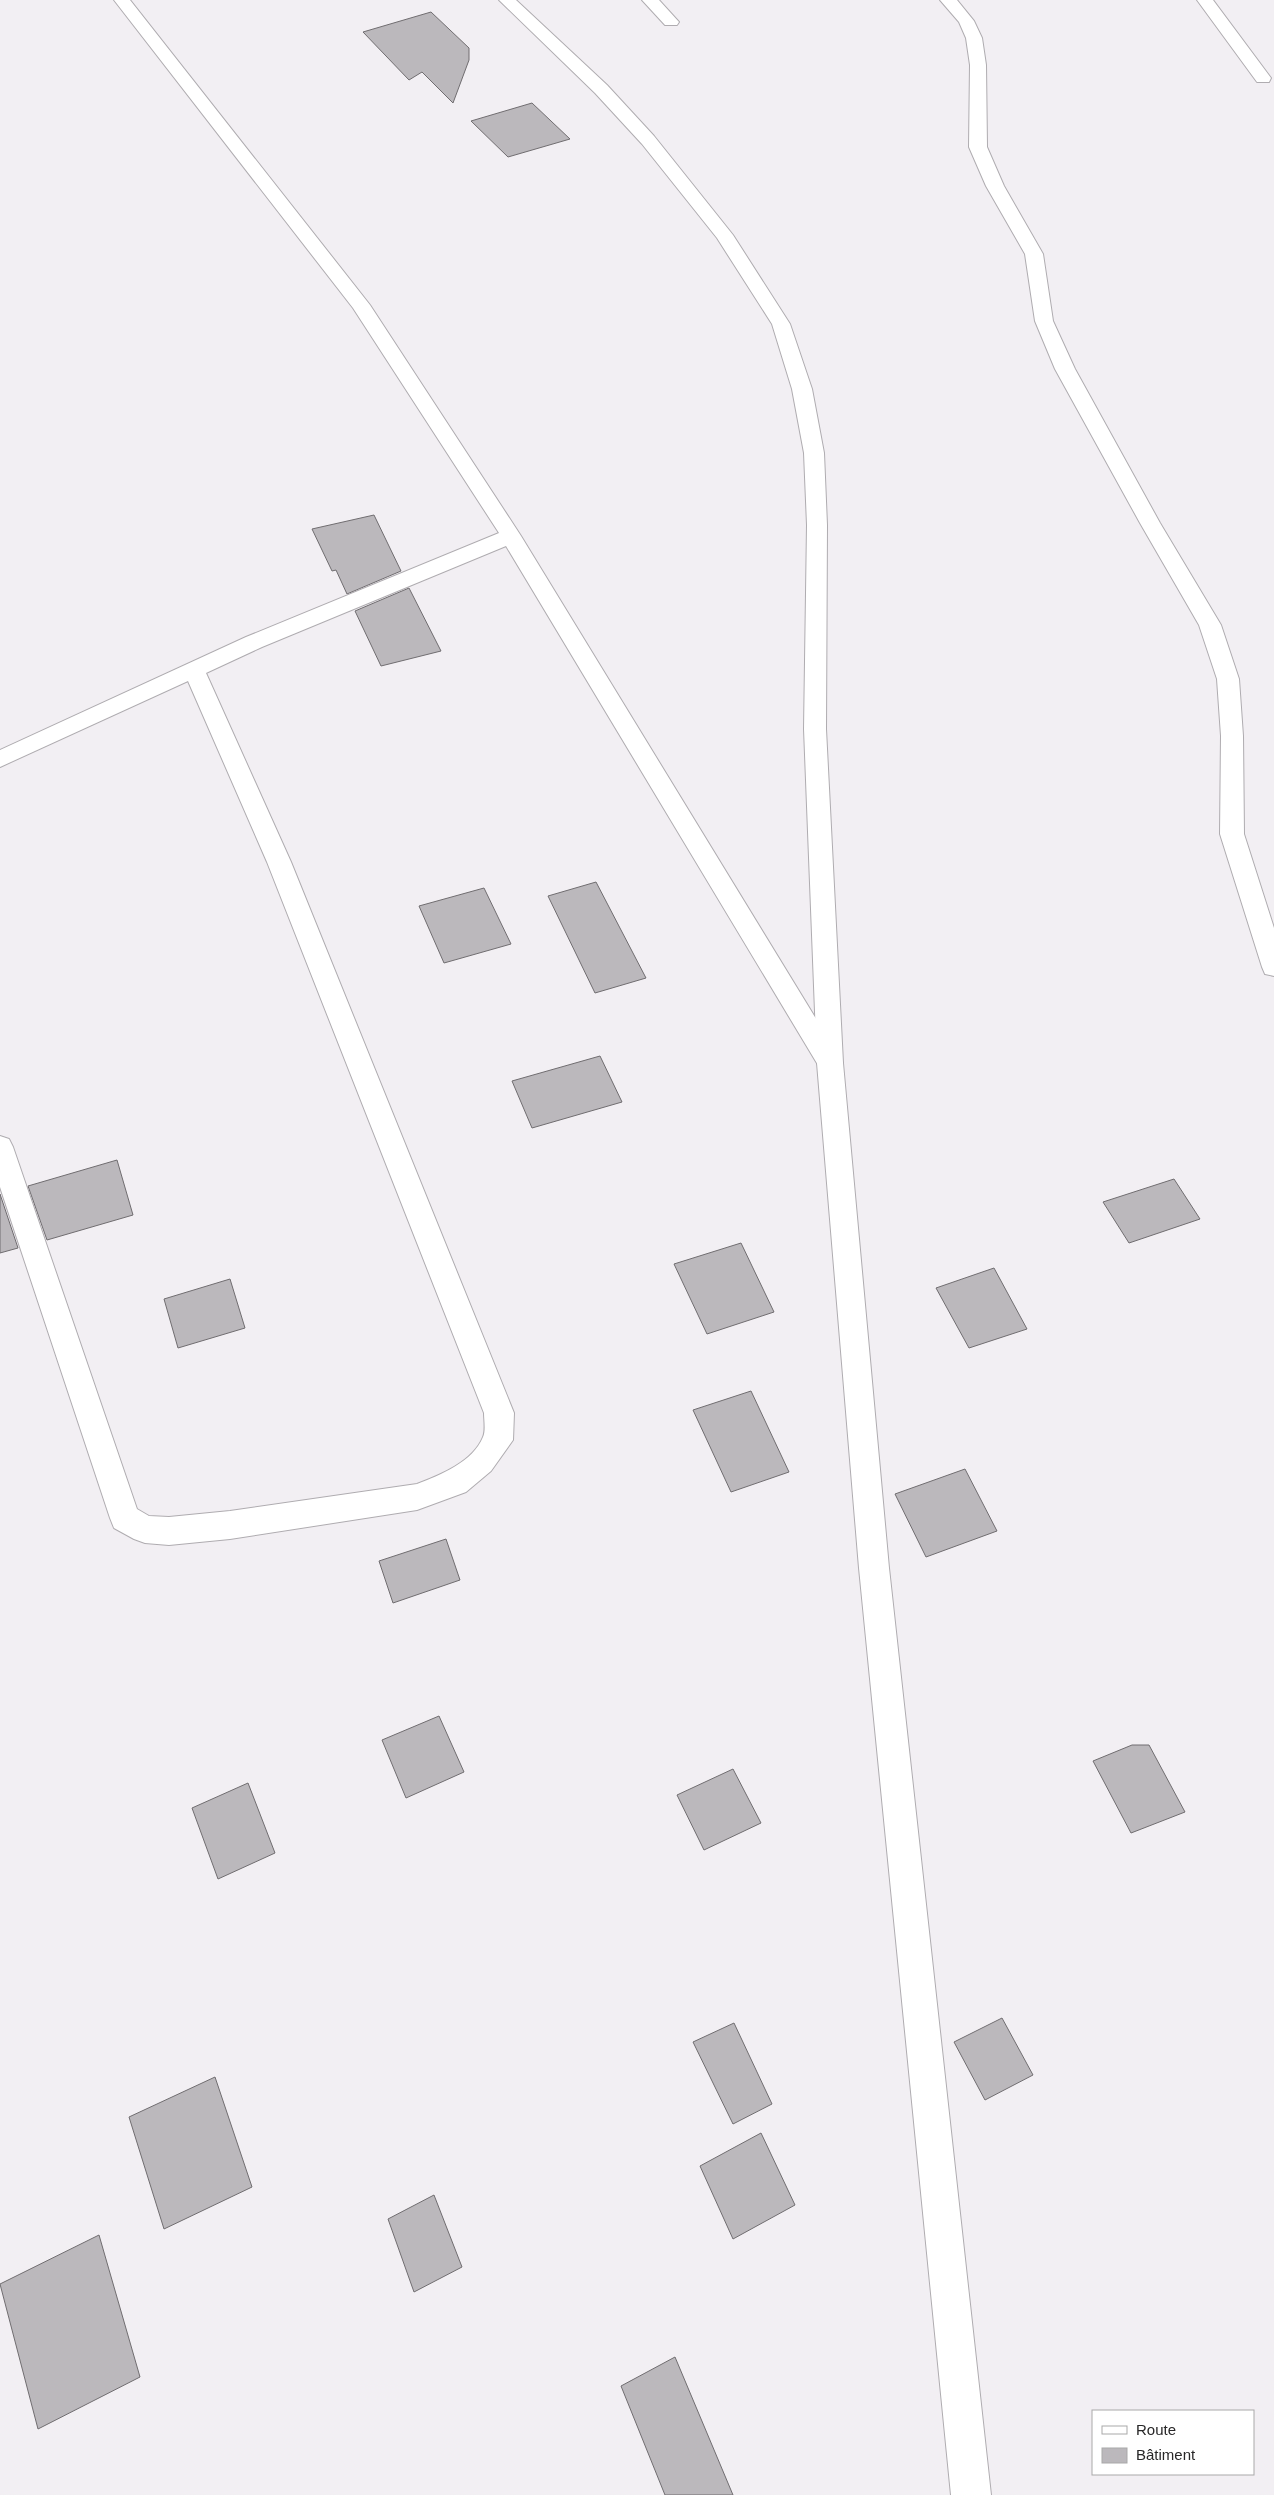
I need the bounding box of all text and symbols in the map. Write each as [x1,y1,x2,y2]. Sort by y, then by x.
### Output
legend [1092,2410,1254,2475]
text: Route [1136,2421,1176,2438]
text: Bâtiment [1136,2446,1196,2463]

